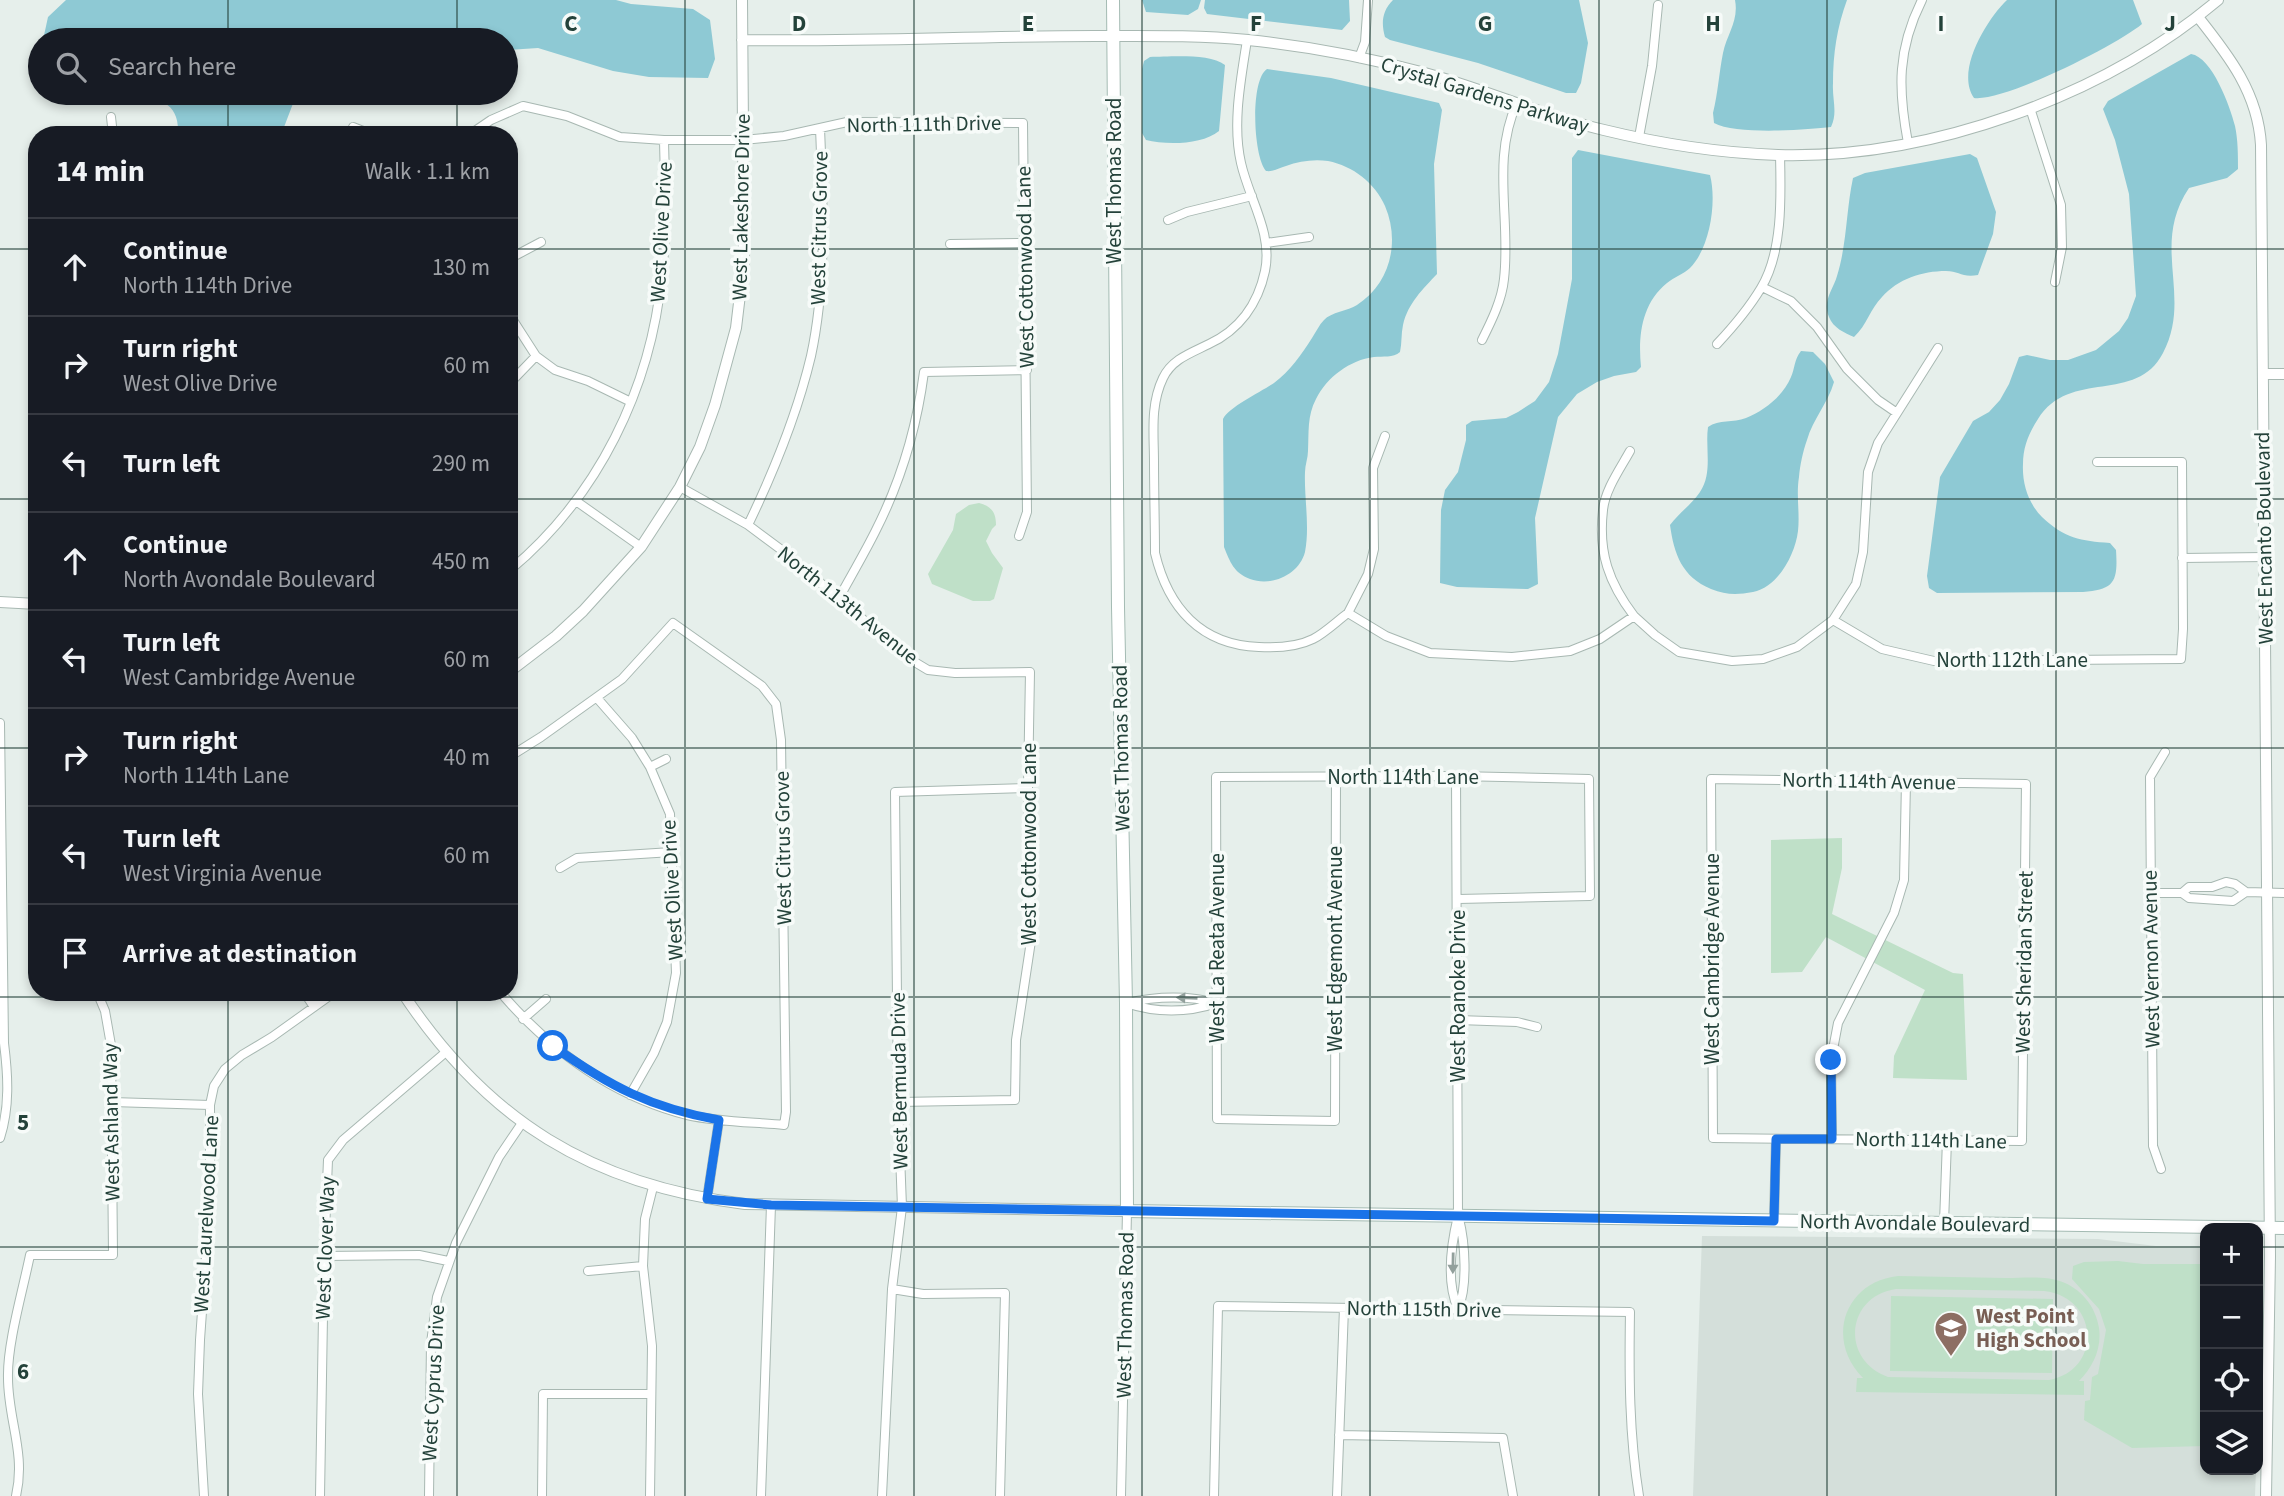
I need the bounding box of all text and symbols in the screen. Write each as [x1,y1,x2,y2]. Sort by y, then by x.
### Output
text: C [564,7,578,40]
text: D [792,7,806,40]
text: E [1022,7,1034,40]
text: F [1250,7,1262,40]
text: G [1478,7,1492,40]
text: H [1705,7,1721,40]
text: I [1938,7,1944,40]
text: J [2164,7,2176,40]
search box [28,28,518,105]
icon: search [52,48,90,86]
text: Search here [108,48,236,85]
street label: Crystal Gardens Parkway [1377,49,1593,141]
street label: West Thomas Road [1099,98,1129,264]
street label: North 111th Drive [846,108,1002,140]
street label: West Lakeshore Drive [724,113,758,301]
text: 14 min [56,150,145,193]
street label: West Citrus Grove [803,151,835,305]
text: Walk · 1.1 km [365,155,490,188]
street label: West Olive Drive [642,161,680,303]
street label: West Cottonwood Lane [1008,166,1042,368]
text: Continue [123,232,228,269]
icon: ahead [56,248,94,286]
text: 130 m [432,251,490,284]
text: North 114th Drive [123,269,292,302]
text: Turn right [123,330,238,367]
icon: right [56,346,94,384]
text: 60 m [443,349,490,382]
text: West Olive Drive [123,367,277,400]
street label: West Encanto Boulevard [2247,431,2281,645]
icon: left [56,444,94,482]
text: Turn left [123,445,220,482]
text: 290 m [432,447,490,480]
text: Continue [123,526,228,563]
street label: North 113th Avenue [771,539,925,671]
icon: ahead [56,542,94,580]
text: 450 m [432,545,490,578]
text: North Avondale Boulevard [123,563,376,596]
text: Turn left [123,624,220,661]
icon: left [56,640,94,678]
text: 60 m [443,643,490,676]
street label: North 112th Lane [1936,645,2088,675]
text: West Cambridge Avenue [123,661,355,694]
street label: West Thomas Road [1105,664,1137,832]
text: Turn right [123,722,238,759]
icon: right [56,738,94,776]
text: 40 m [443,741,490,774]
street label: West Cottonwood Lane [1014,743,1044,945]
text: North 114th Lane [123,759,289,792]
street label: North 114th Lane [1327,762,1479,792]
street label: North 114th Avenue [1782,764,1956,798]
street label: West Citrus Grove [767,771,799,925]
street label: West Olive Drive [653,819,691,961]
text: Turn left [123,820,220,857]
icon: left [56,836,94,874]
text: 60 m [443,839,490,872]
street label: West Edgemont Avenue [1320,846,1350,1052]
street label: West La Reata Avenue [1202,853,1232,1043]
street label: West Cambridge Avenue [1697,853,1727,1065]
text: West Virginia Avenue [123,857,322,890]
street label: West Sheridan Street [2007,870,2041,1054]
street label: West Vernon Avenue [2134,870,2168,1048]
street label: West Roanoke Drive [1443,909,1473,1083]
icon: arrive [56,934,94,972]
text: Arrive at destination [123,935,357,972]
street label: West Bermuda Drive [882,992,916,1170]
one-way arrow [1176,992,1198,1003]
route start [537,1030,568,1061]
street label: West Ashland Way [95,1042,127,1202]
route end [1815,1044,1846,1075]
text: 5 [17,1106,29,1139]
street label: West Laurelwood Lane [186,1114,226,1314]
street label: North 114th Lane [1855,1124,2007,1156]
street label: West Clover Way [308,1176,343,1320]
street label: North Avondale Boulevard [1799,1206,2031,1240]
map controls [2200,1223,2263,1475]
button: + [2200,1223,2263,1286]
street label: West Thomas Road [1109,1231,1141,1399]
one-way arrow [1447,1252,1458,1274]
button: − [2200,1286,2263,1349]
street label: North 115th Drive [1346,1293,1502,1325]
place label: West Point High School [1976,1301,2086,1355]
street label: West Cyprus Drive [414,1304,452,1462]
school or university icon: West Point High School [1932,1309,1970,1358]
button: locate [2200,1349,2263,1412]
text: 6 [17,1355,29,1388]
button: layers [2200,1412,2263,1475]

